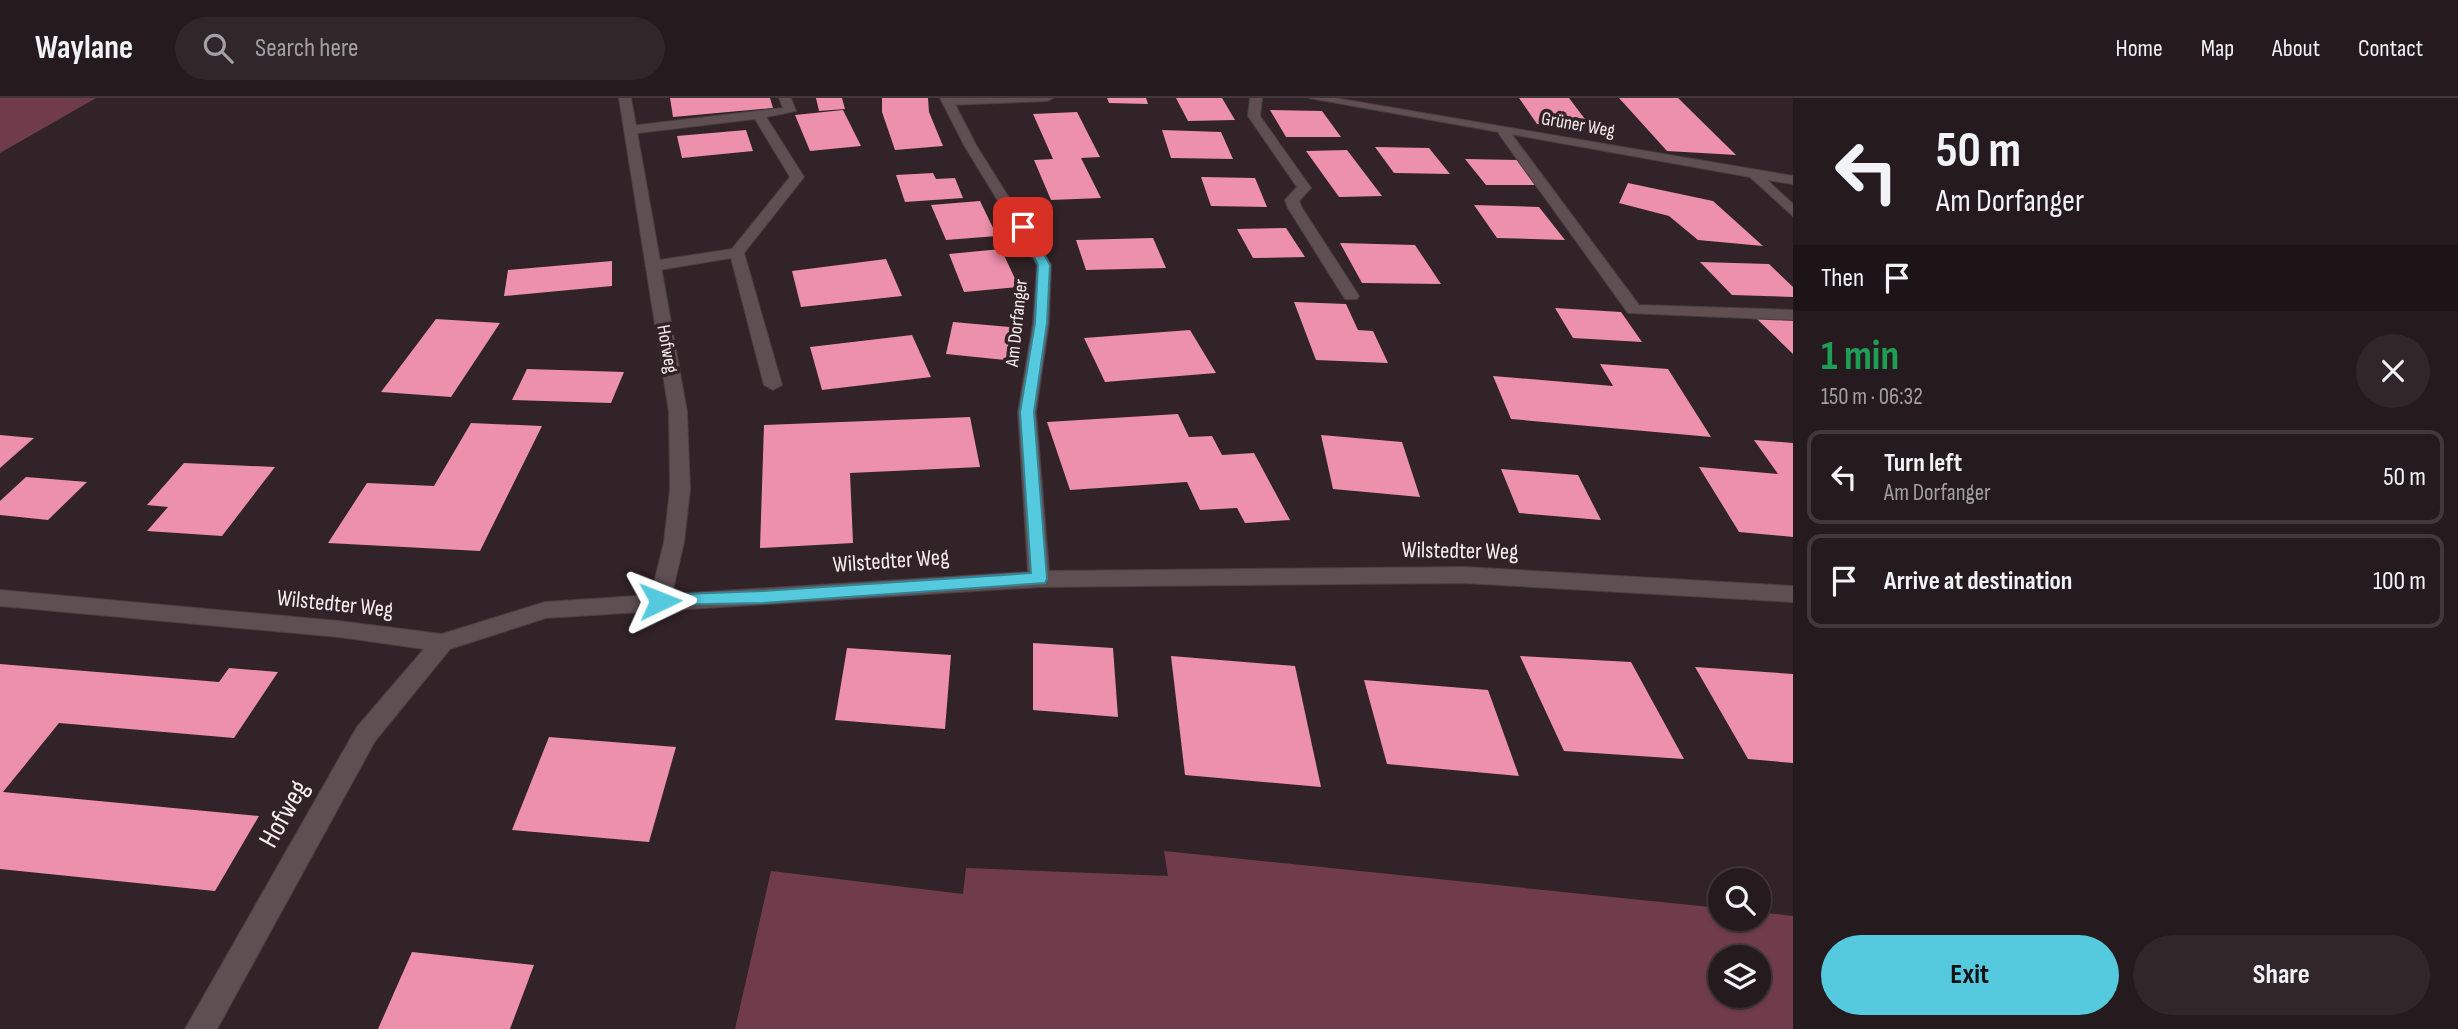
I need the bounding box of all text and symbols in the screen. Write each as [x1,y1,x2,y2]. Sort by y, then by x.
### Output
search box [175,17,665,80]
text: Waylane [35,28,133,68]
icon: search [199,29,237,67]
text: Search here [255,33,358,64]
text: Home [2115,34,2163,63]
text: Map [2201,34,2234,63]
text: About [2272,34,2320,63]
text: Contact [2358,34,2423,63]
street label: Grüner Weg [1539,107,1617,143]
text: 50 m [1936,122,2021,181]
icon: left [1821,126,1912,217]
text: Am Dorfanger [1936,182,2084,221]
pin [993,197,1053,257]
icon: arrive [1004,208,1042,246]
icon: arrive [1878,259,1916,297]
text: Then [1821,263,1864,294]
street label: Am Dorfanger [1001,278,1033,369]
street label: Hofweg [651,323,683,375]
text: 1 min [1821,331,1899,382]
button: close [2356,334,2430,408]
text: 150 m · 06:32 [1821,383,1923,411]
text: Turn left [1884,448,1962,479]
icon: left [1825,458,1863,496]
text: 50 m [2383,462,2426,493]
text: Am Dorfanger [1884,479,1991,507]
street label: Wilstedter Weg [1401,536,1519,566]
street label: Wilstedter Weg [832,543,950,579]
icon: arrive [1825,562,1863,600]
position arrow [623,564,697,638]
text: Arrive at destination [1884,566,2072,597]
text: 100 m [2373,566,2426,597]
street label: Wilstedter Weg [275,584,395,624]
street label: Hofweg [252,775,316,853]
map controls [1708,868,1771,1008]
button: search [1708,868,1771,931]
button: Exit [1821,935,2119,1015]
button: Share [2133,935,2430,1015]
button: layers [1708,945,1771,1008]

